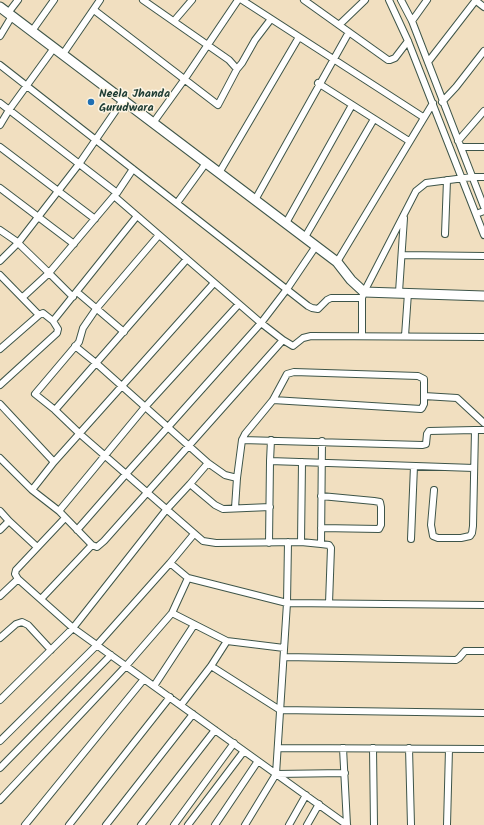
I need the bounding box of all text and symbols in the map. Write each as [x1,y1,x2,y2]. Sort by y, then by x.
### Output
place label: Neela Jhanda Gurudwara [99,88,170,116]
marker: Neela Jhanda Gurudwara [86,97,96,107]

